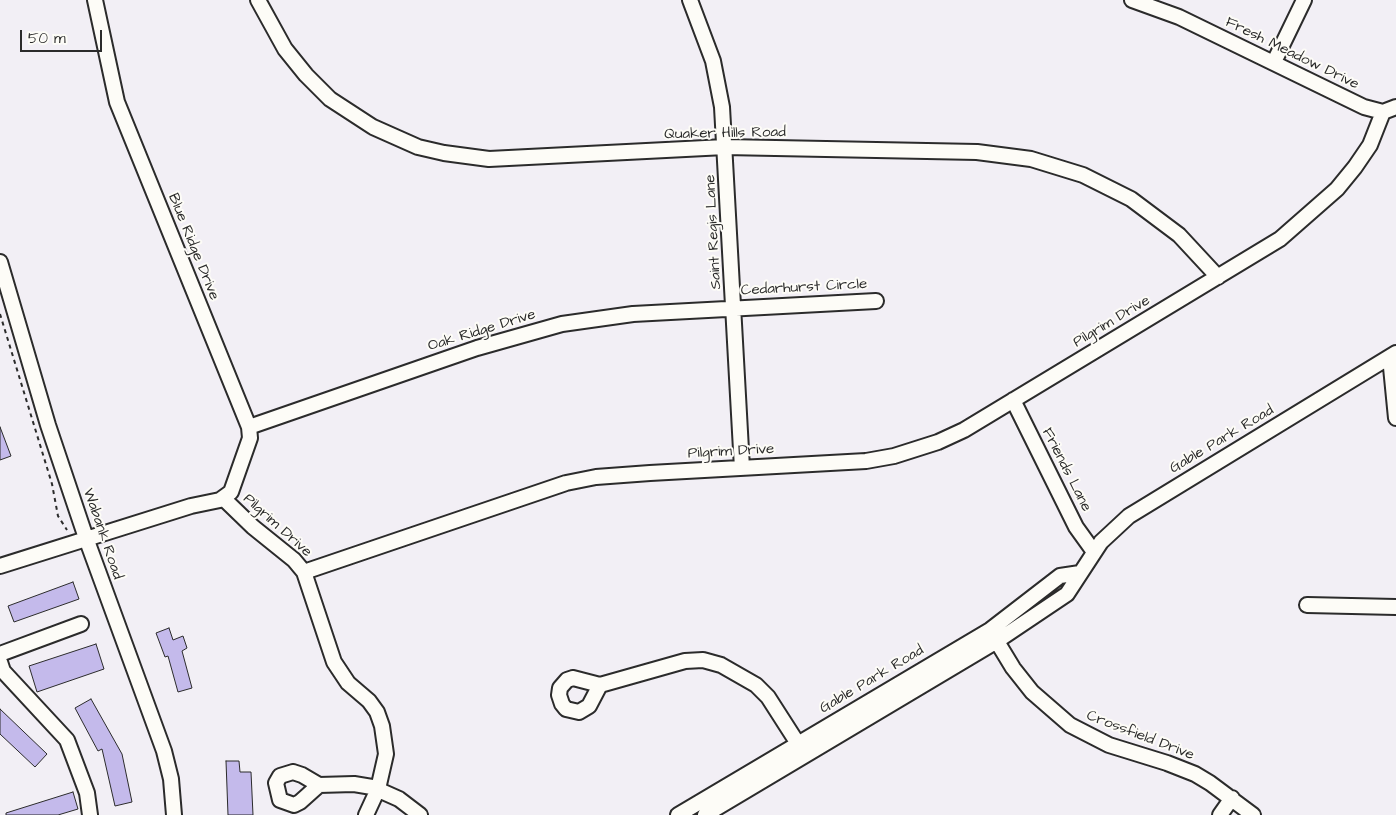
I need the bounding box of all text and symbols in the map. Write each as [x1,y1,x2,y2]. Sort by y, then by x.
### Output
street label: Fresh Meadow Drive [1222,14,1362,94]
scale bar [22,20,105,52]
text: 50 m [28,28,66,49]
street label: Quaker Hills Road [664,124,786,144]
street label: Saint Regis Lane [702,174,726,290]
street label: Blue Ridge Drive [163,191,223,303]
street label: Cedarhurst Circle [740,276,868,300]
street label: Pilgrim Drive [1070,292,1154,352]
street label: Oak Ridge Drive [426,306,538,356]
street label: Gable Park Road [1167,402,1277,478]
street label: Friends Lane [1037,425,1095,515]
street label: Pilgrim Drive [687,441,775,463]
street label: Wabank Road [78,486,126,582]
street label: Pilgrim Drive [239,490,315,562]
street label: Gable Park Road [817,642,927,718]
street label: Crossfield Drive [1084,707,1196,765]

